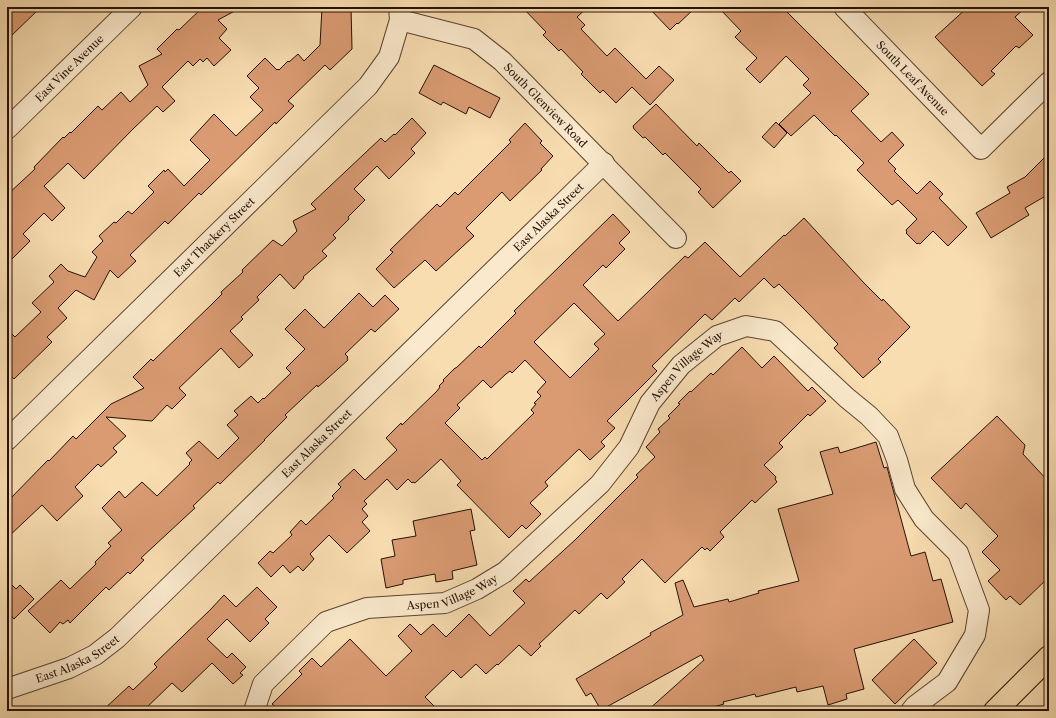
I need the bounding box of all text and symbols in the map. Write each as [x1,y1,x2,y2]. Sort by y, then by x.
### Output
street label: East Vine Avenue [32,32,107,105]
street label: South Leaf Avenue [873,38,952,119]
street label: South Glenview Road [501,60,590,151]
street label: East Alaska Street [510,180,587,255]
street label: East Thackery Street [171,194,258,280]
street label: Aspen Village Way [647,327,725,405]
street label: East Alaska Street [278,406,355,481]
street label: Aspen Village Way [405,571,501,613]
street label: East Alaska Street [34,632,122,686]

